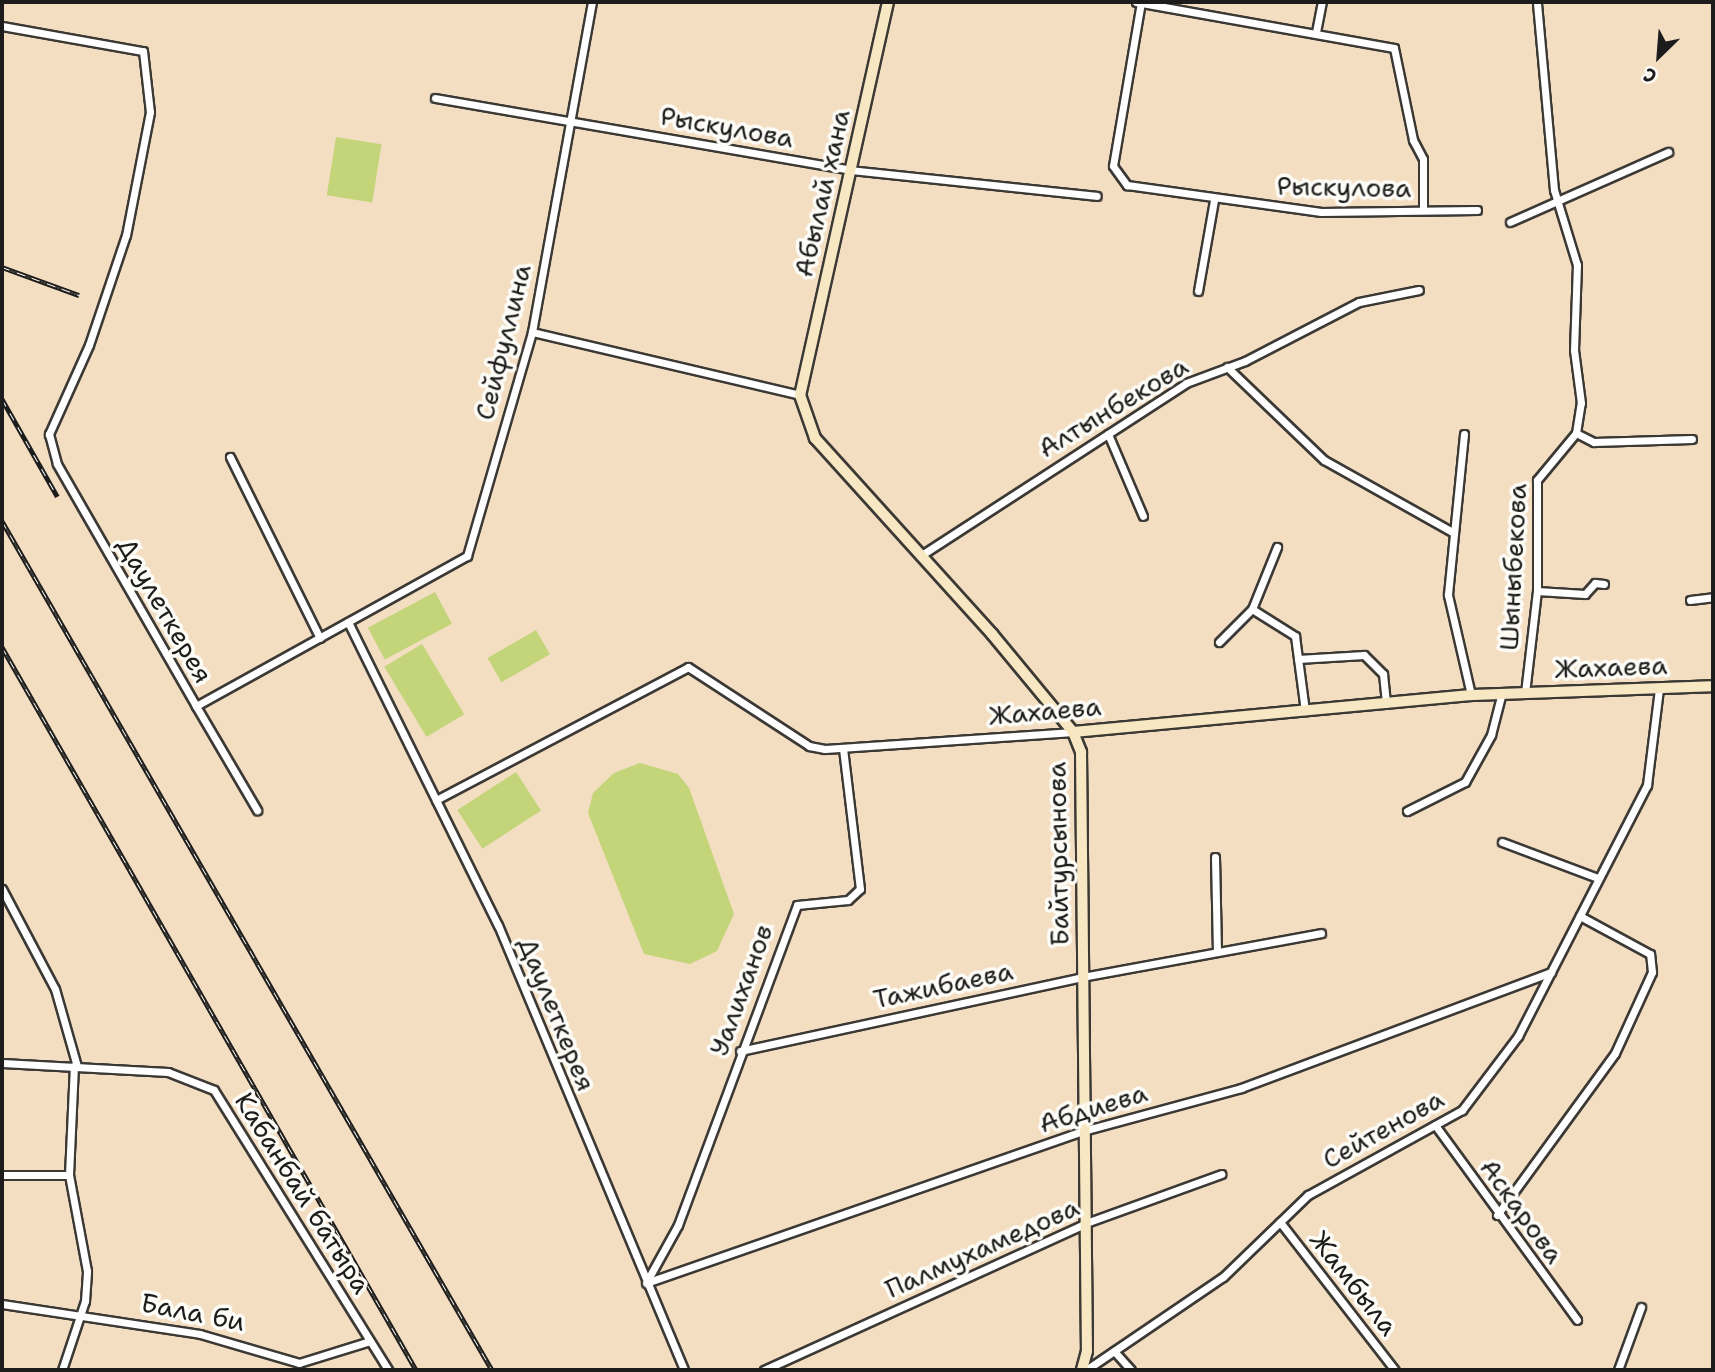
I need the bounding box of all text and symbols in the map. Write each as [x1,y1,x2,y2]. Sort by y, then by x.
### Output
north arrow [1624,21,1694,91]
text: С [1639,62,1660,89]
street label: Рыскулова [658,100,796,154]
street label: Абылай хана [788,106,856,280]
street label: Рыскулова [1276,170,1412,204]
street label: Сейфуллина [469,261,537,423]
street label: Алтынбекова [1032,350,1194,464]
street label: Шыныбекова [1493,483,1533,651]
street label: Даулеткерея [111,532,219,688]
street label: Жахаева [1554,649,1668,685]
street label: Жахаева [987,691,1103,731]
street label: Байтурсынова [1041,762,1075,946]
street label: Уалиханов [703,920,779,1060]
street label: Даулеткерея [512,933,602,1095]
street label: Тажибаева [870,955,1016,1015]
street label: Абдиева [1035,1077,1151,1139]
street label: Сейтенова [1317,1083,1449,1175]
street label: Кабанбай батыра [229,1087,377,1299]
street label: Аскарова [1474,1153,1570,1269]
street label: Палмухамедова [880,1191,1084,1305]
street label: Жамбыла [1303,1224,1405,1342]
street label: Бала би [138,1287,248,1337]

